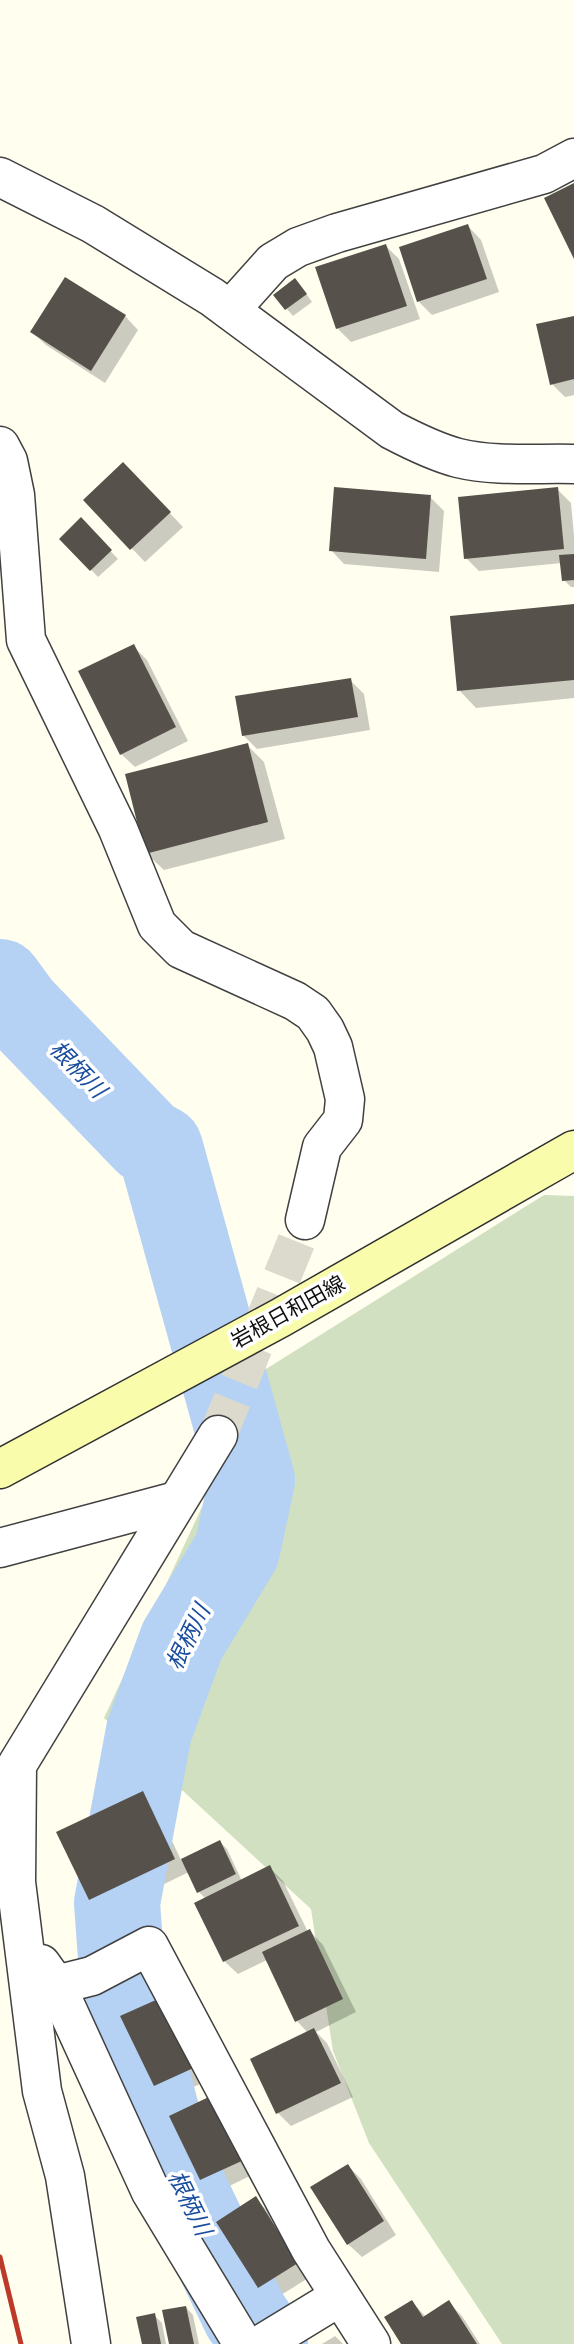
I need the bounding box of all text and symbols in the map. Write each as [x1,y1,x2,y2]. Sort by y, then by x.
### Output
water label: 根柄川 [44,1034,114,1106]
street label: 岩根日和田線 [227,1270,349,1354]
water label: 根柄川 [160,1597,217,1674]
water label: 根柄川 [162,2166,219,2243]

